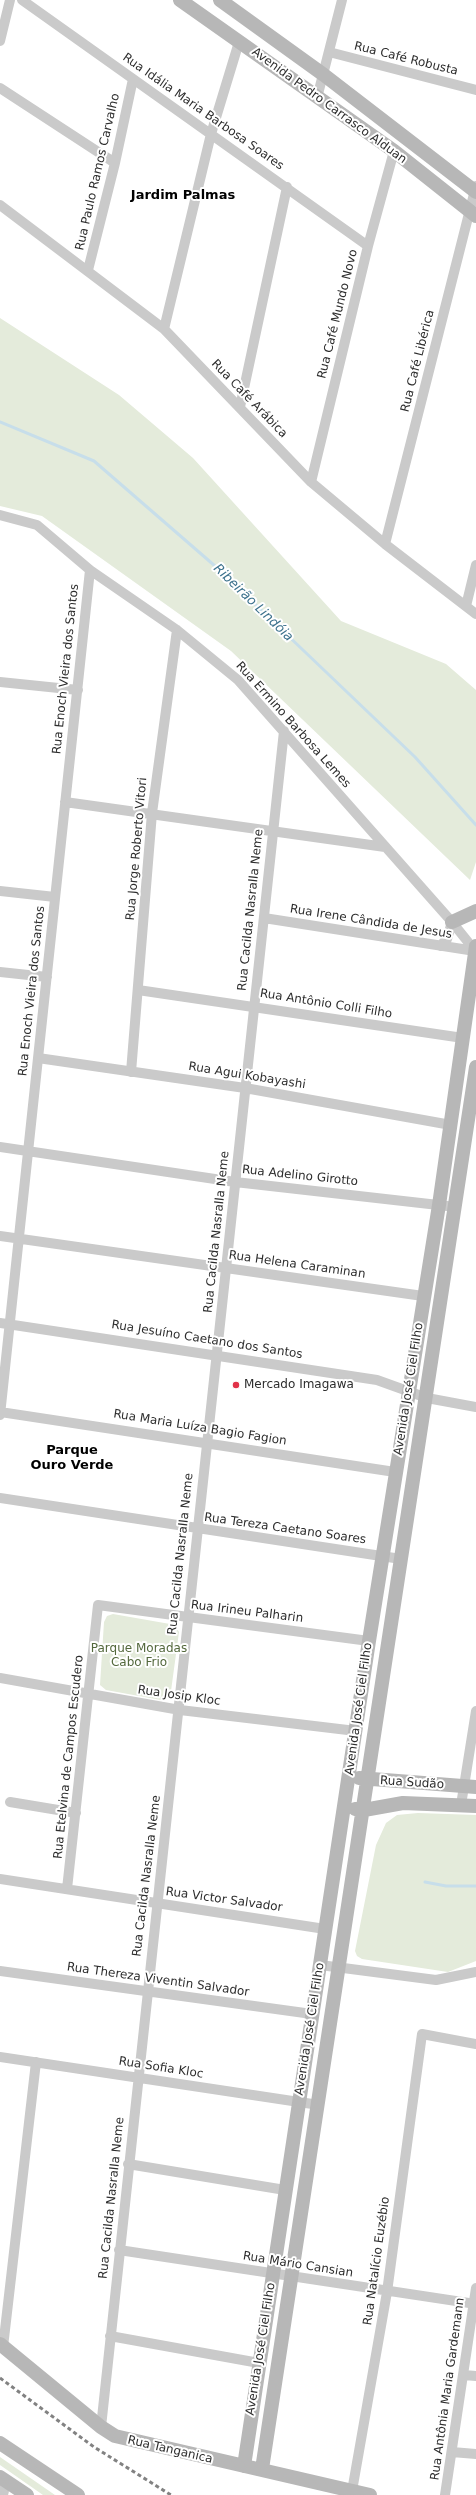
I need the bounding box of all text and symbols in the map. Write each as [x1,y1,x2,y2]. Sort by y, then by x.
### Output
street label: Rua Café Robusta [353,39,459,79]
street label: Avenida Pedro Carrasco Alduan [249,45,409,167]
street label: Rua Idália Maria Barbosa Soares [120,51,286,173]
street label: Rua Paulo Ramos Carvalho [73,92,123,252]
district label: Jardim Palmas [131,188,235,204]
street label: Rua Café Mundo Novo [315,248,361,380]
street label: Rua Café Libérica [398,308,438,414]
street label: Rua Café Arábica [208,357,290,441]
water label: Ribeirão Lindóia [210,561,296,645]
street label: Rua Enoch Vieira dos Santos [50,583,82,755]
street label: Rua Ermino Barbosa Lemes [233,659,353,791]
street label: Rua Jorge Roberto Vitori [124,777,150,921]
street label: Rua Cacilda Nasralla Neme [235,828,267,992]
street label: Rua Irene Cândida de Jesus [289,902,453,942]
street label: Rua Enoch Vieira dos Santos [16,905,48,1077]
street label: Rua Antônio Colli Filho [259,986,393,1022]
street label: Rua Agui Kobayashi [187,1060,307,1092]
street label: Rua Cacilda Nasralla Neme [201,1150,233,1314]
street label: Rua Adelino Girotto [241,1163,359,1189]
street label: Rua Helena Caraminan [228,1248,366,1282]
street label: Rua Jesuíno Caetano dos Santos [110,1318,304,1362]
street label: Avenida José Ciel Filho [391,1322,427,1456]
place label: Mercado Imagawa [244,1378,354,1392]
marker: Mercado Imagawa [231,1380,241,1390]
street label: Rua Maria Luíza Bagio Fagion [112,1407,288,1449]
district label: Parque Ouro Verde [31,1443,113,1474]
street label: Rua Cacilda Nasralla Neme [165,1472,197,1636]
street label: Rua Tereza Caetano Soares [203,1511,367,1547]
street label: Rua Irineu Palharin [190,1598,304,1626]
park label: Parque Moradas Cabo Frio [91,1642,187,1670]
street label: Avenida José Ciel Filho [343,1642,375,1776]
street label: Rua Etelvina de Campos Escudero [51,1654,87,1860]
street label: Rua Josip Kloc [137,1683,221,1709]
street label: Rua Sudão [380,1774,444,1792]
street label: Rua Cacilda Nasralla Neme [130,1794,164,1958]
street label: Rua Victor Salvador [165,1885,283,1915]
street label: Rua Thereza Viventin Salvador [66,1960,250,2000]
street label: Avenida José Ciel Filho [292,1962,328,2096]
street label: Rua Sofia Kloc [118,2054,204,2082]
street label: Rua Cacilda Nasralla Neme [96,2116,128,2280]
street label: Rua Natalício Euzébio [361,2196,393,2326]
street label: Rua Mário Cansian [242,2249,354,2281]
street label: Avenida José Ciel Filho [243,2282,279,2416]
street label: Rua Antônia Maria Gardemann [428,2297,468,2481]
street label: Rua Tanganica [126,2433,214,2467]

